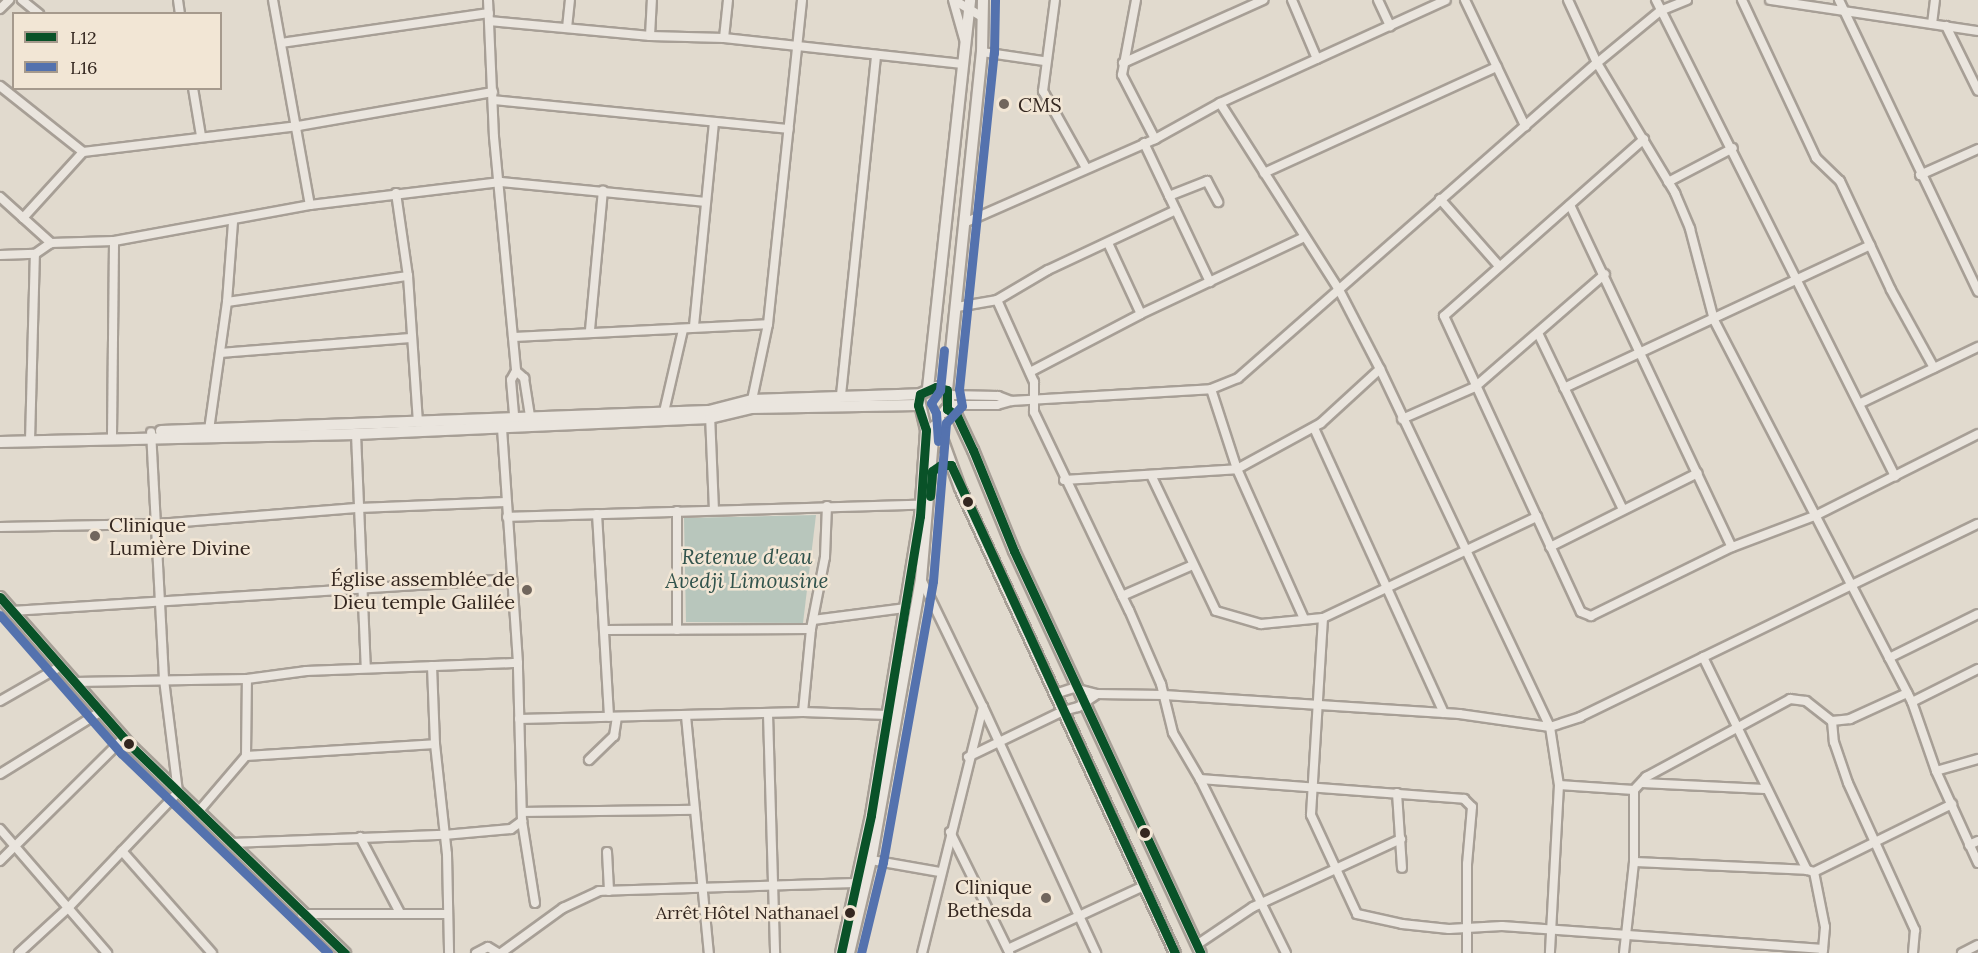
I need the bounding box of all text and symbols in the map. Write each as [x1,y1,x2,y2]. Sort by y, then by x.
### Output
legend [12,12,222,90]
text: L12 [70,26,97,49]
text: L16 [70,56,97,79]
place label: CMS [1018,92,1062,116]
marker: CMS [995,95,1013,113]
unlabelled marker [962,496,974,508]
place label: Clinique Lumière Divine [109,512,251,559]
marker: Clinique Lumière Divine [86,527,104,545]
water label: Retenue d'eau Avedji Limousine [665,544,829,594]
place label: Église assemblée de Dieu temple Galilée [330,566,515,613]
marker: Église assemblée de Dieu temple Galilée [520,583,534,597]
unlabelled marker [123,738,135,750]
unlabelled marker [1139,827,1151,839]
place label: Clinique Bethesda [947,874,1032,921]
marker: Clinique Bethesda [1037,889,1055,907]
place label: Arrêt Hôtel Nathanael [656,902,839,924]
marker: Arrêt Hôtel Nathanael [844,907,856,919]

